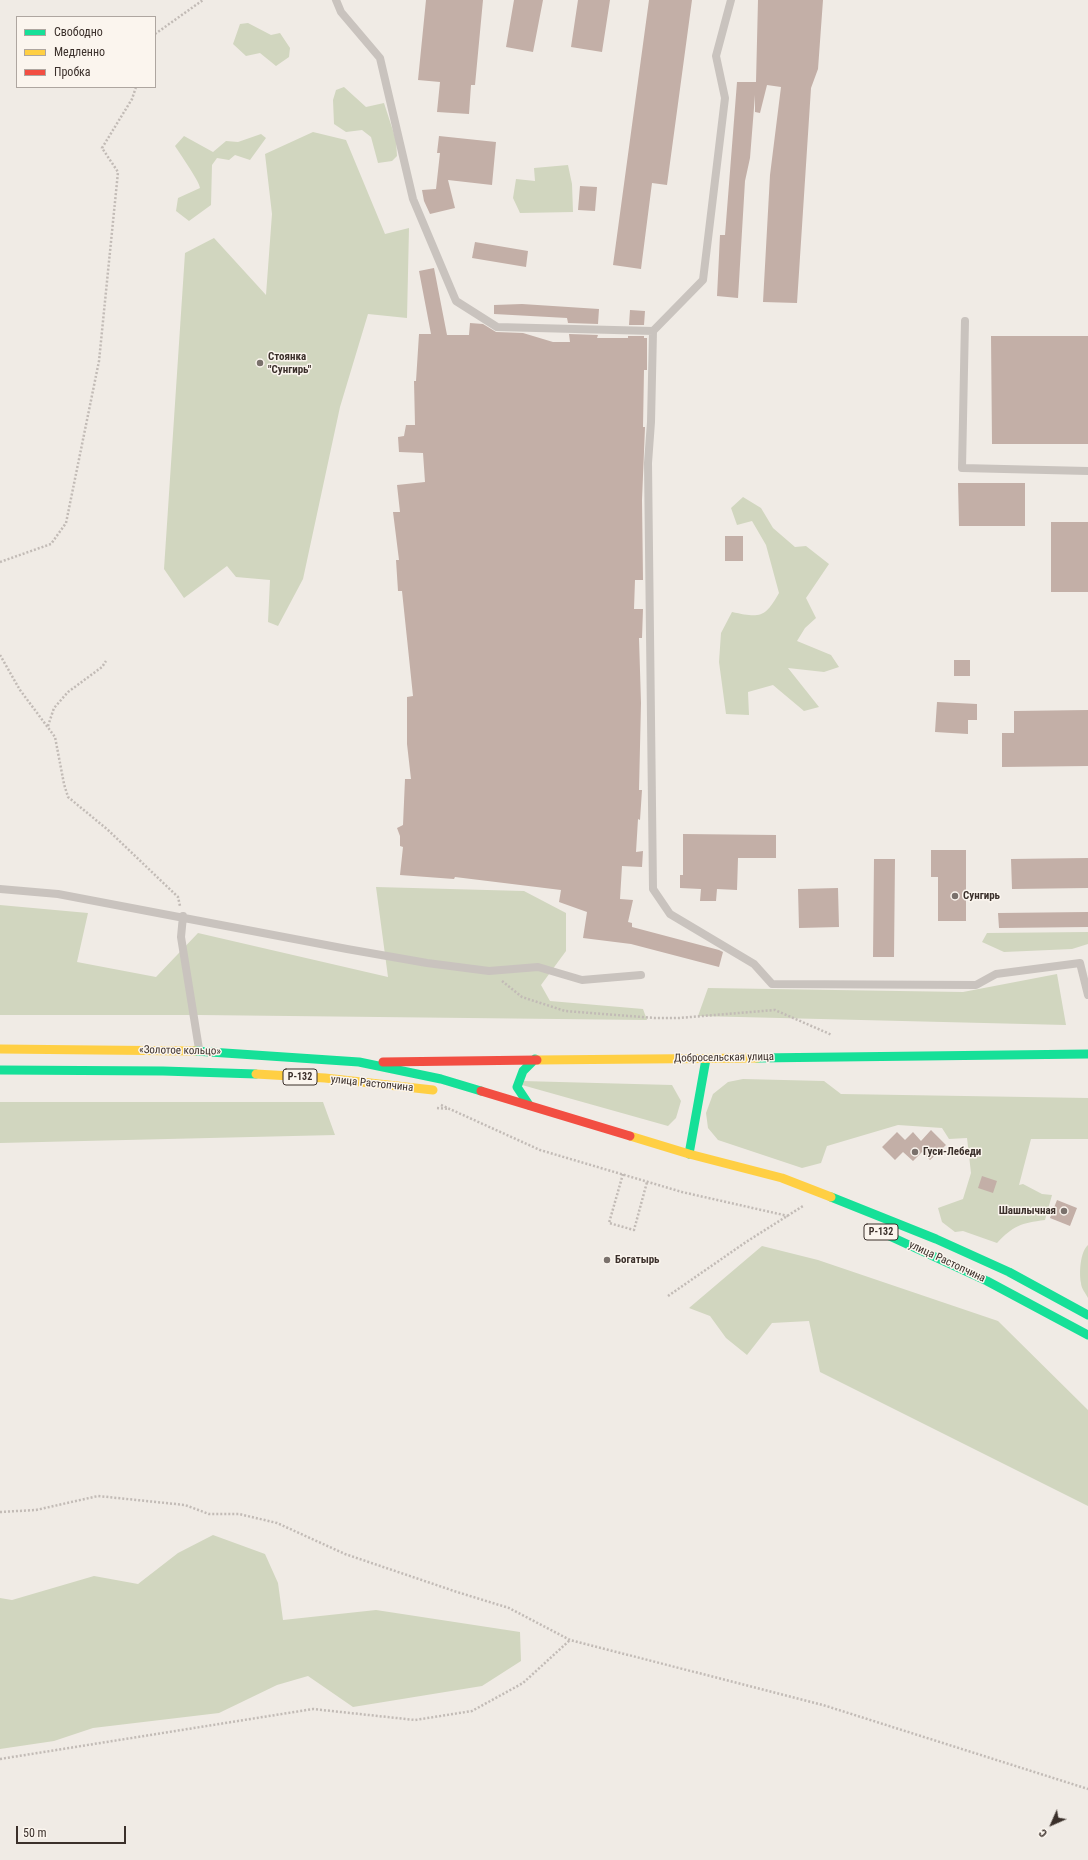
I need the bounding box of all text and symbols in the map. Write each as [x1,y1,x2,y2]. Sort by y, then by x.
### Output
legend [16,16,156,88]
text: Свободно [54,25,103,39]
text: Медленно [54,45,105,59]
text: Пробка [54,65,91,79]
place label: Стоянка "Сунгирь" [268,350,311,376]
marker: Стоянка "Сунгирь" [255,358,265,368]
place label: Сунгирь [963,889,1000,903]
marker: Сунгирь [950,891,960,901]
street label: «Золотое кольцо» [139,1044,221,1058]
street label: Добросельская улица [674,1051,774,1065]
road number: Р-132 [283,1069,317,1085]
street label: улица Растопчина [330,1073,414,1095]
place label: Гуси-Лебеди [923,1145,981,1159]
marker: Гуси-Лебеди [910,1147,920,1157]
place label: Шашлычная [999,1204,1056,1218]
marker: Шашлычная [1059,1206,1069,1216]
road number: Р-132 [864,1224,898,1240]
street label: улица Растопчина [907,1239,987,1285]
place label: Богатырь [615,1253,659,1267]
marker: Богатырь [602,1255,612,1265]
north arrow [1032,1804,1072,1844]
scale bar [18,1818,128,1844]
text: 50 m [23,1826,47,1840]
text: С [1036,1826,1050,1840]

